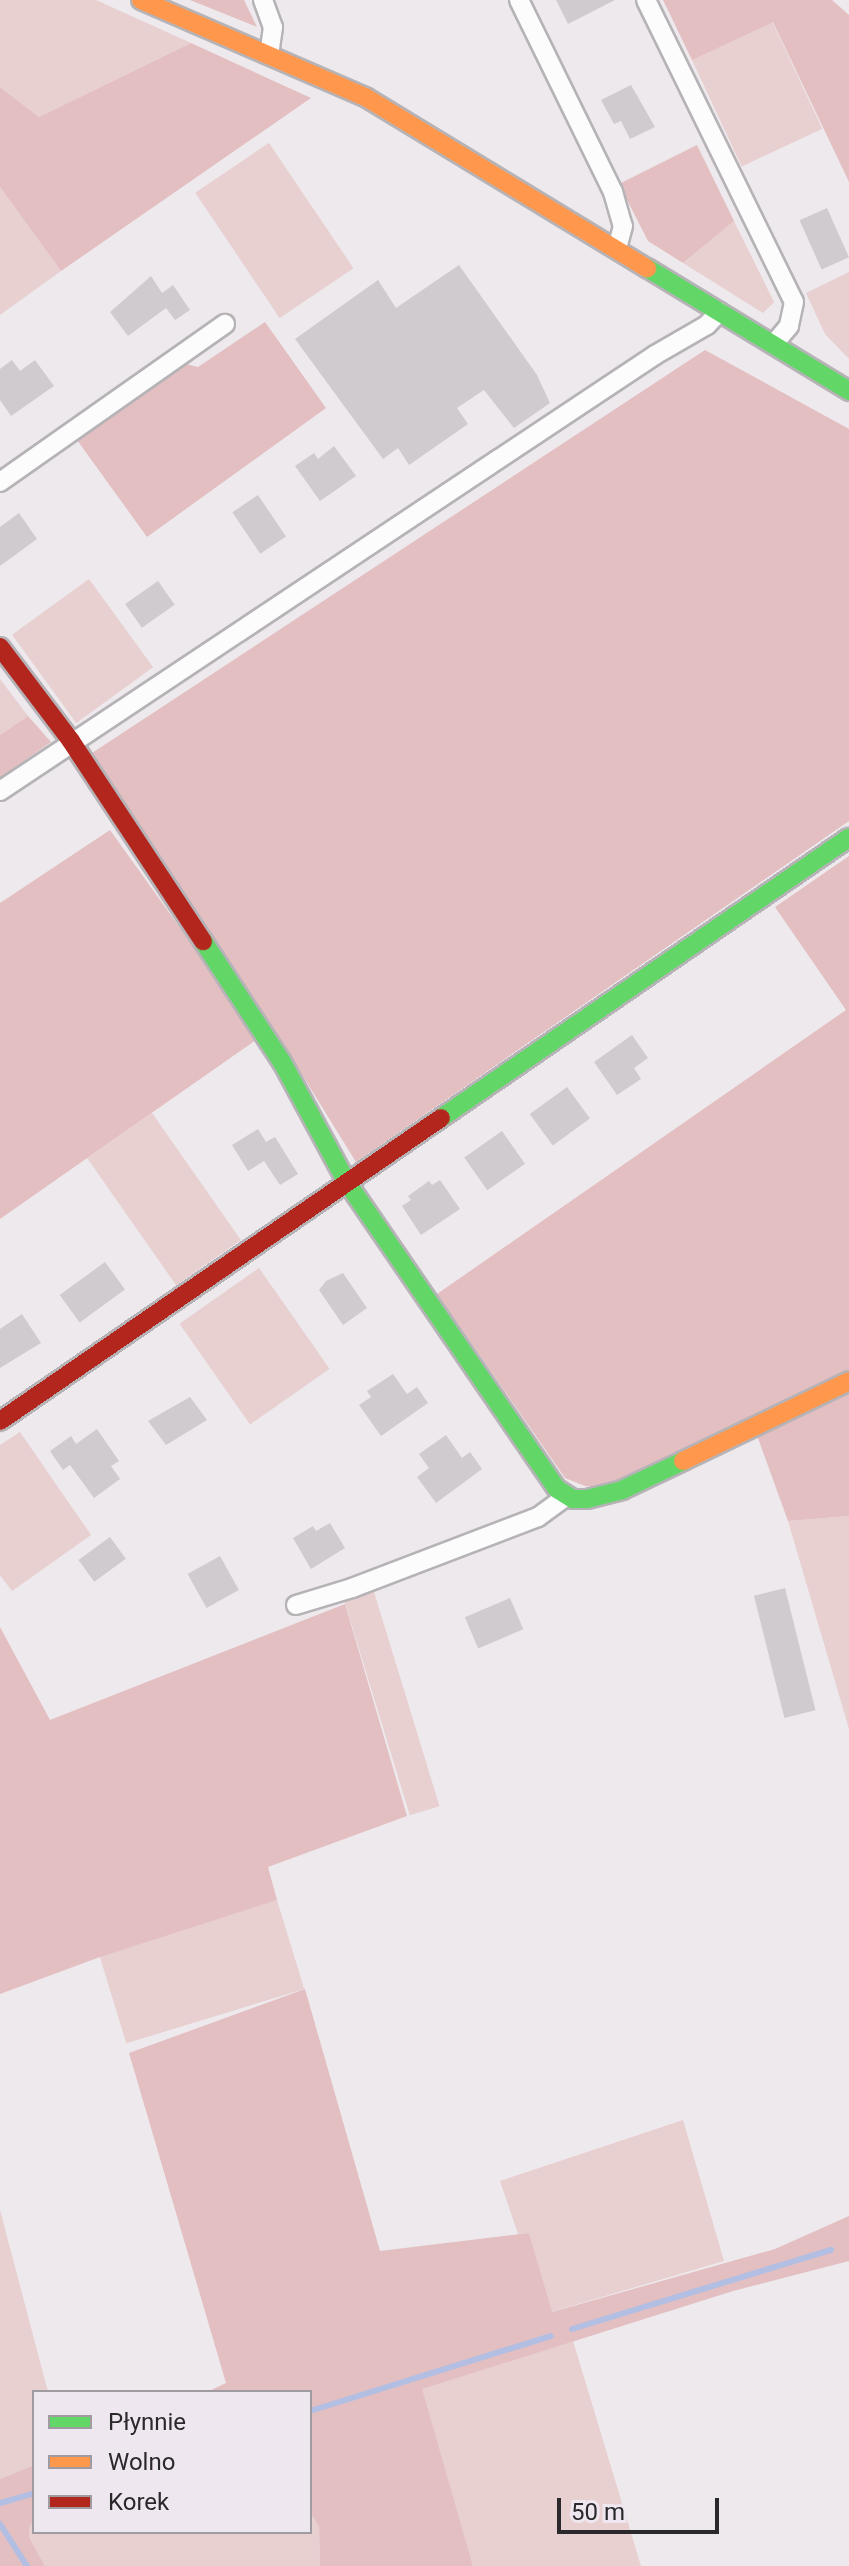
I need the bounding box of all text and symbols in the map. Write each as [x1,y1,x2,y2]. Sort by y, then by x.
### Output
legend [32,2390,312,2534]
text: Płynnie [108,2408,186,2436]
text: Wolno [108,2448,175,2476]
scale bar [561,2482,723,2532]
text: Korek [108,2488,169,2516]
text: 50 m [571,2498,625,2526]

